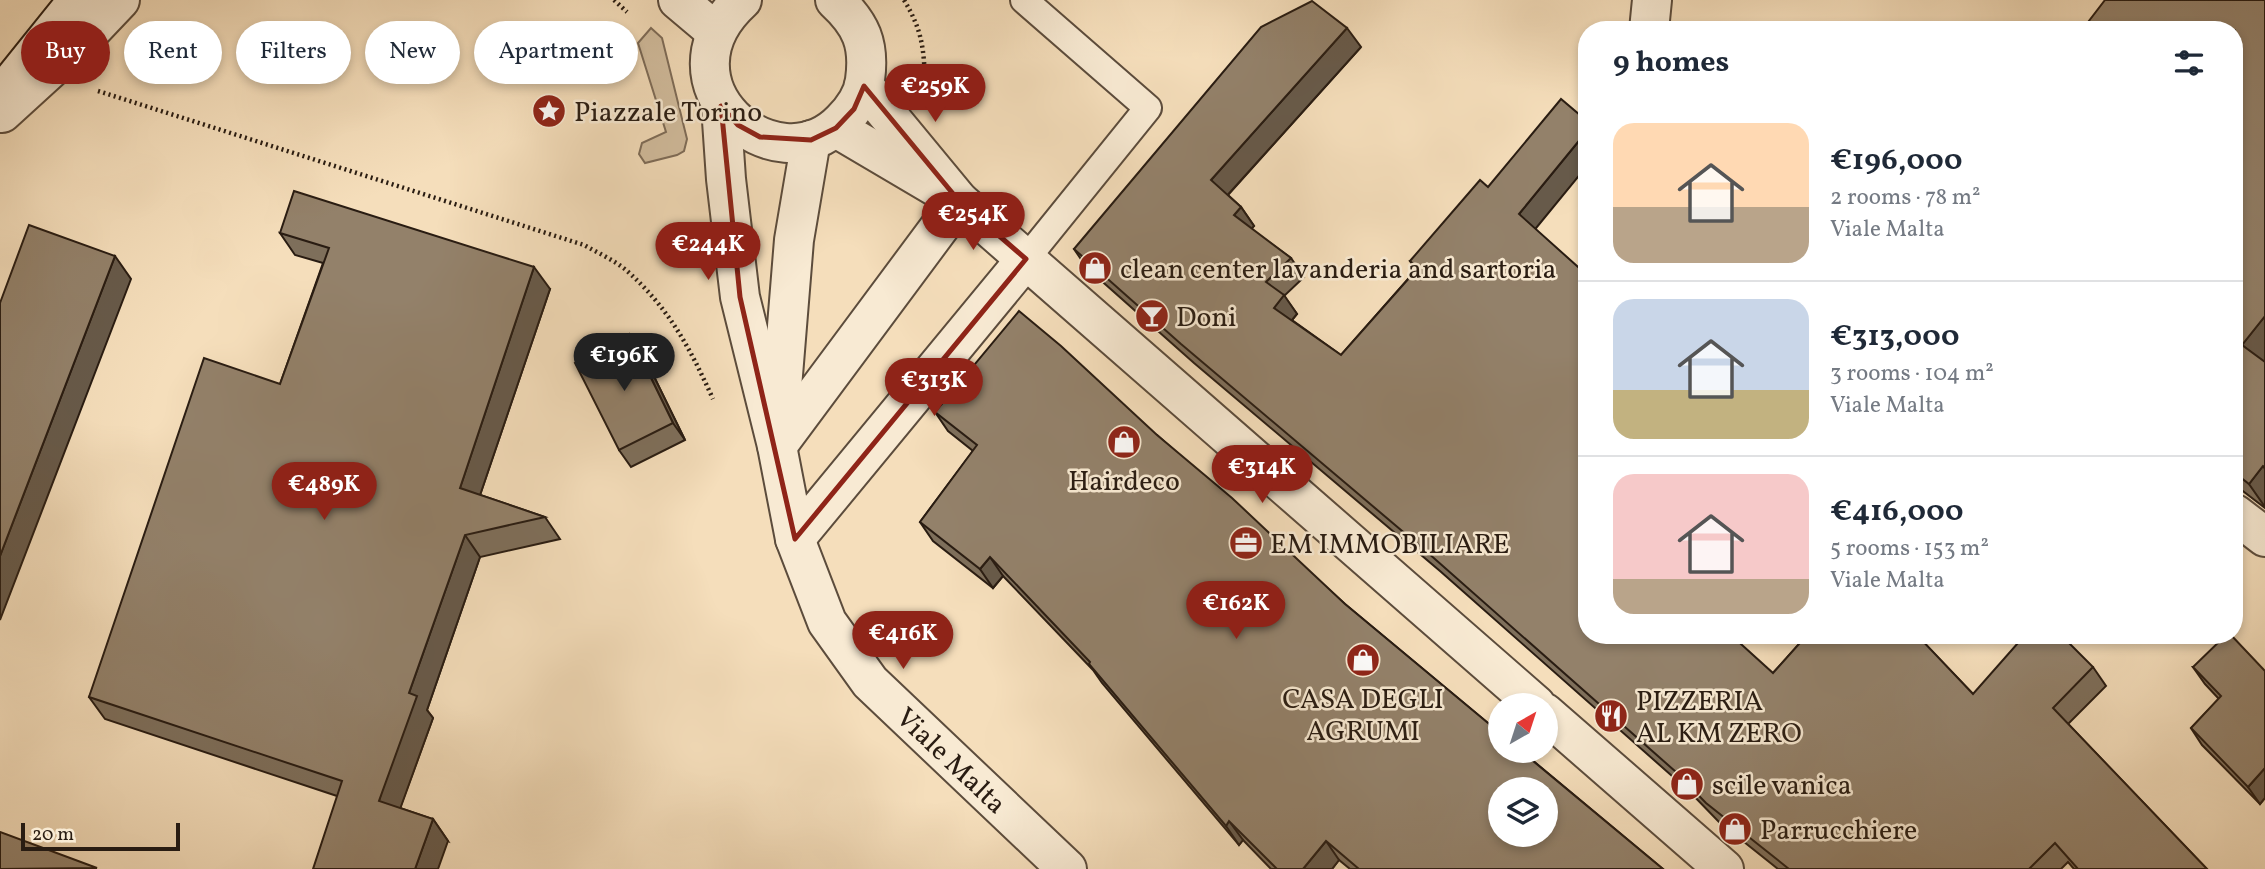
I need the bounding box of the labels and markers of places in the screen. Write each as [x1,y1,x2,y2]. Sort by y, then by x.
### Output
pin: €259K [886,64,984,124]
place icon: Piazzale Torino [530,92,568,130]
place label: Piazzale Torino [574,94,762,133]
pin: €254K [924,192,1022,252]
pin: €244K [659,222,757,282]
shop icon: clean center lavanderia and sartoria [1076,249,1114,287]
place label: clean center lavanderia and sartoria [1120,251,1556,290]
bar icon: Doni [1133,297,1171,335]
place label: Doni [1176,299,1236,338]
pin: €196K [575,334,673,393]
pin: €313K [885,358,983,418]
shop icon: Hairdeco [1105,423,1143,461]
pin: €314K [1213,446,1311,505]
pin: €489K [275,462,373,522]
place label: Hairdeco [1068,463,1180,502]
office icon: EM IMMOBILIARE [1227,524,1265,562]
place label: EM IMMOBILIARE [1270,526,1510,565]
pin: €162K [1187,582,1285,641]
pin: €416K [854,612,952,671]
shop icon: CASA DEGLI AGRUMI [1344,641,1382,679]
place label: CASA DEGLI AGRUMI [1282,681,1444,752]
place label: PIZZERIA AL KM ZERO [1636,683,1802,754]
restaurant icon: PIZZERIA AL KM ZERO [1592,697,1630,735]
shop icon: scile vanica [1668,765,1706,803]
place label: scile vanica [1712,767,1852,806]
shop icon: Parrucchiere [1716,810,1754,848]
place label: Parrucchiere [1760,812,1917,851]

